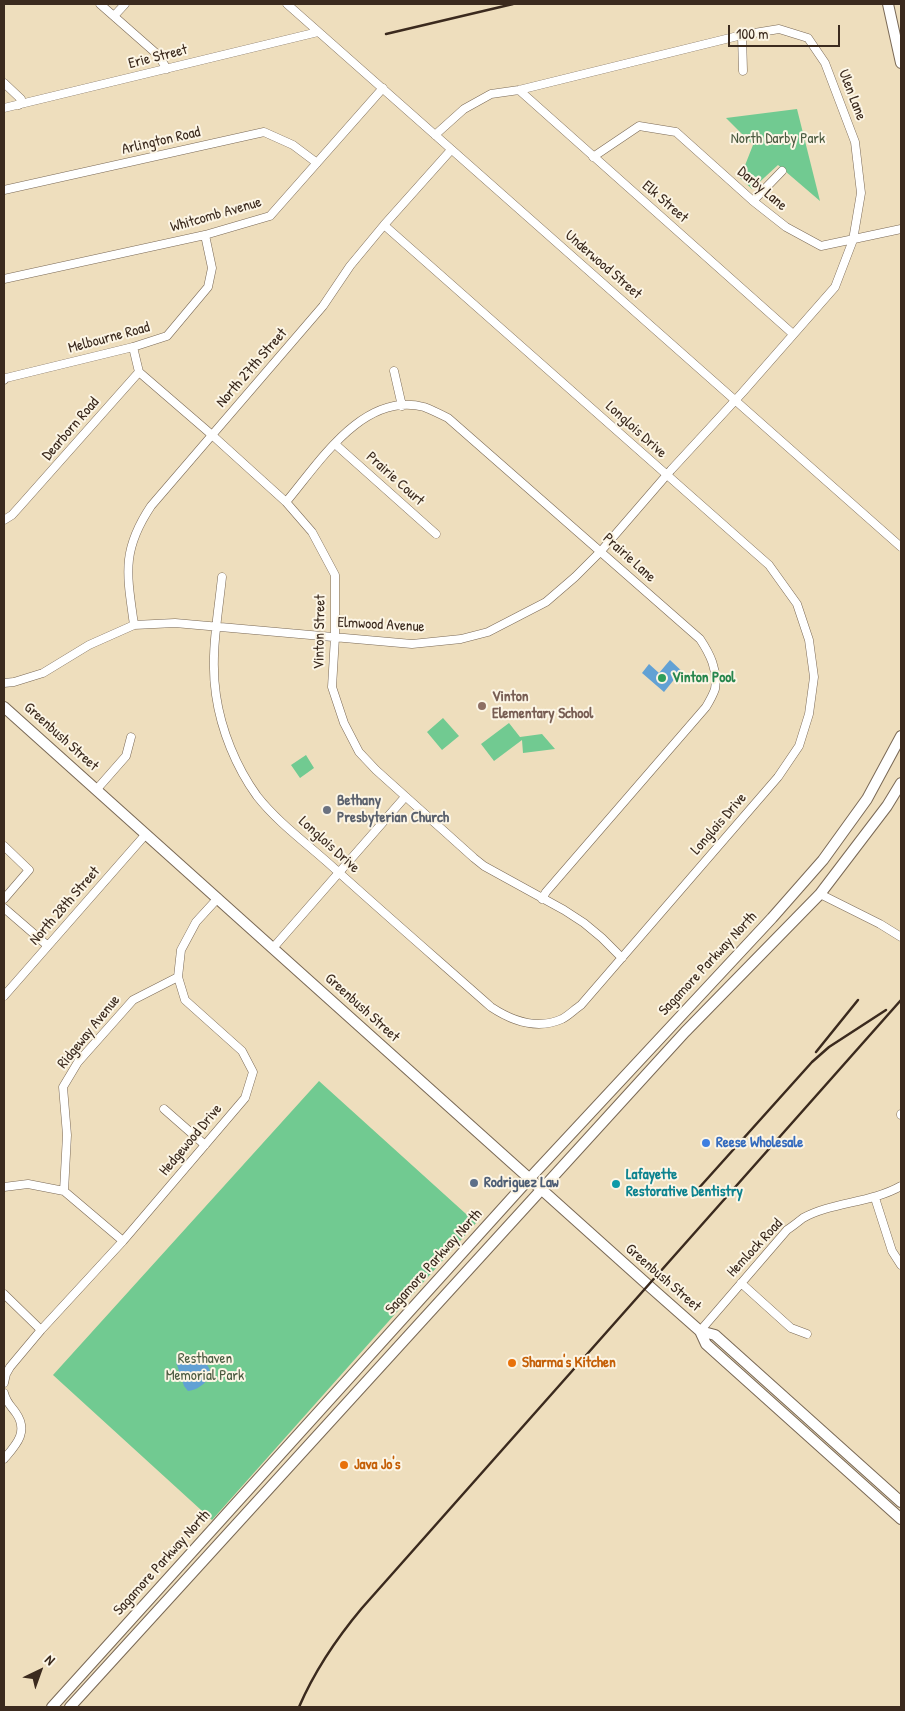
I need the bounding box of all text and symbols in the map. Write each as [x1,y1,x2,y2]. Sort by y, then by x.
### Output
scale bar [730,15,842,47]
text: 100 m [736,23,769,44]
street label: Erie Street [127,41,189,73]
street label: Ulen Lane [834,67,870,123]
street label: Arlington Road [120,123,202,159]
park label: North Darby Park [731,130,825,148]
street label: Darby Lane [734,163,790,215]
street label: Elk Street [638,177,692,227]
street label: Whitcomb Avenue [168,193,264,237]
street label: Underwood Street [561,227,645,303]
street label: Melbourne Road [66,318,152,358]
street label: North 27th Street [213,325,291,411]
street label: Dearborn Road [39,394,103,464]
street label: Longlois Drive [602,398,670,462]
street label: Prairie Court [362,448,428,510]
street label: Prairie Lane [599,530,659,586]
street label: Vinton Street [310,594,330,670]
street label: Elmwood Avenue [337,614,425,636]
place label: Vinton Pool [672,669,735,687]
marker: Vinton Pool [656,672,668,684]
place label: Vinton Elementary School [492,688,593,723]
street label: Greenbush Street [20,699,102,775]
marker: Vinton Elementary School [476,700,488,712]
street label: Longlois Drive [687,789,751,859]
place label: Bethany Presbyterian Church [337,792,449,827]
marker: Bethany Presbyterian Church [321,804,333,816]
street label: Longlois Drive [295,813,363,877]
street label: North 28th Street [26,863,104,949]
street label: Sagamore Parkway North [655,908,761,1020]
street label: Greenbush Street [321,970,403,1046]
street label: Ridgeway Avenue [54,992,124,1072]
street label: Hedgewood Drive [156,1100,226,1180]
place label: Reese Wholesale [716,1134,803,1152]
marker: Reese Wholesale [700,1137,712,1149]
place label: Lafayette Restorative Dentistry [626,1166,743,1201]
place label: Rodriguez Law [484,1174,559,1192]
marker: Rodriguez Law [468,1177,480,1189]
marker: Lafayette Restorative Dentistry [610,1178,622,1190]
street label: Sagamore Parkway North [382,1206,486,1318]
street label: Hemlock Road [723,1215,787,1281]
street label: Greenbush Street [622,1240,704,1316]
park label: Resthaven Memorial Park [166,1350,244,1385]
place label: Sharma's Kitchen [522,1354,616,1372]
marker: Sharma's Kitchen [506,1357,518,1369]
place label: Java Jo's [354,1456,401,1474]
marker: Java Jo's [338,1459,350,1471]
street label: Sagamore Parkway North [110,1507,214,1619]
north arrow [15,1646,65,1696]
text: N [41,1650,59,1669]

